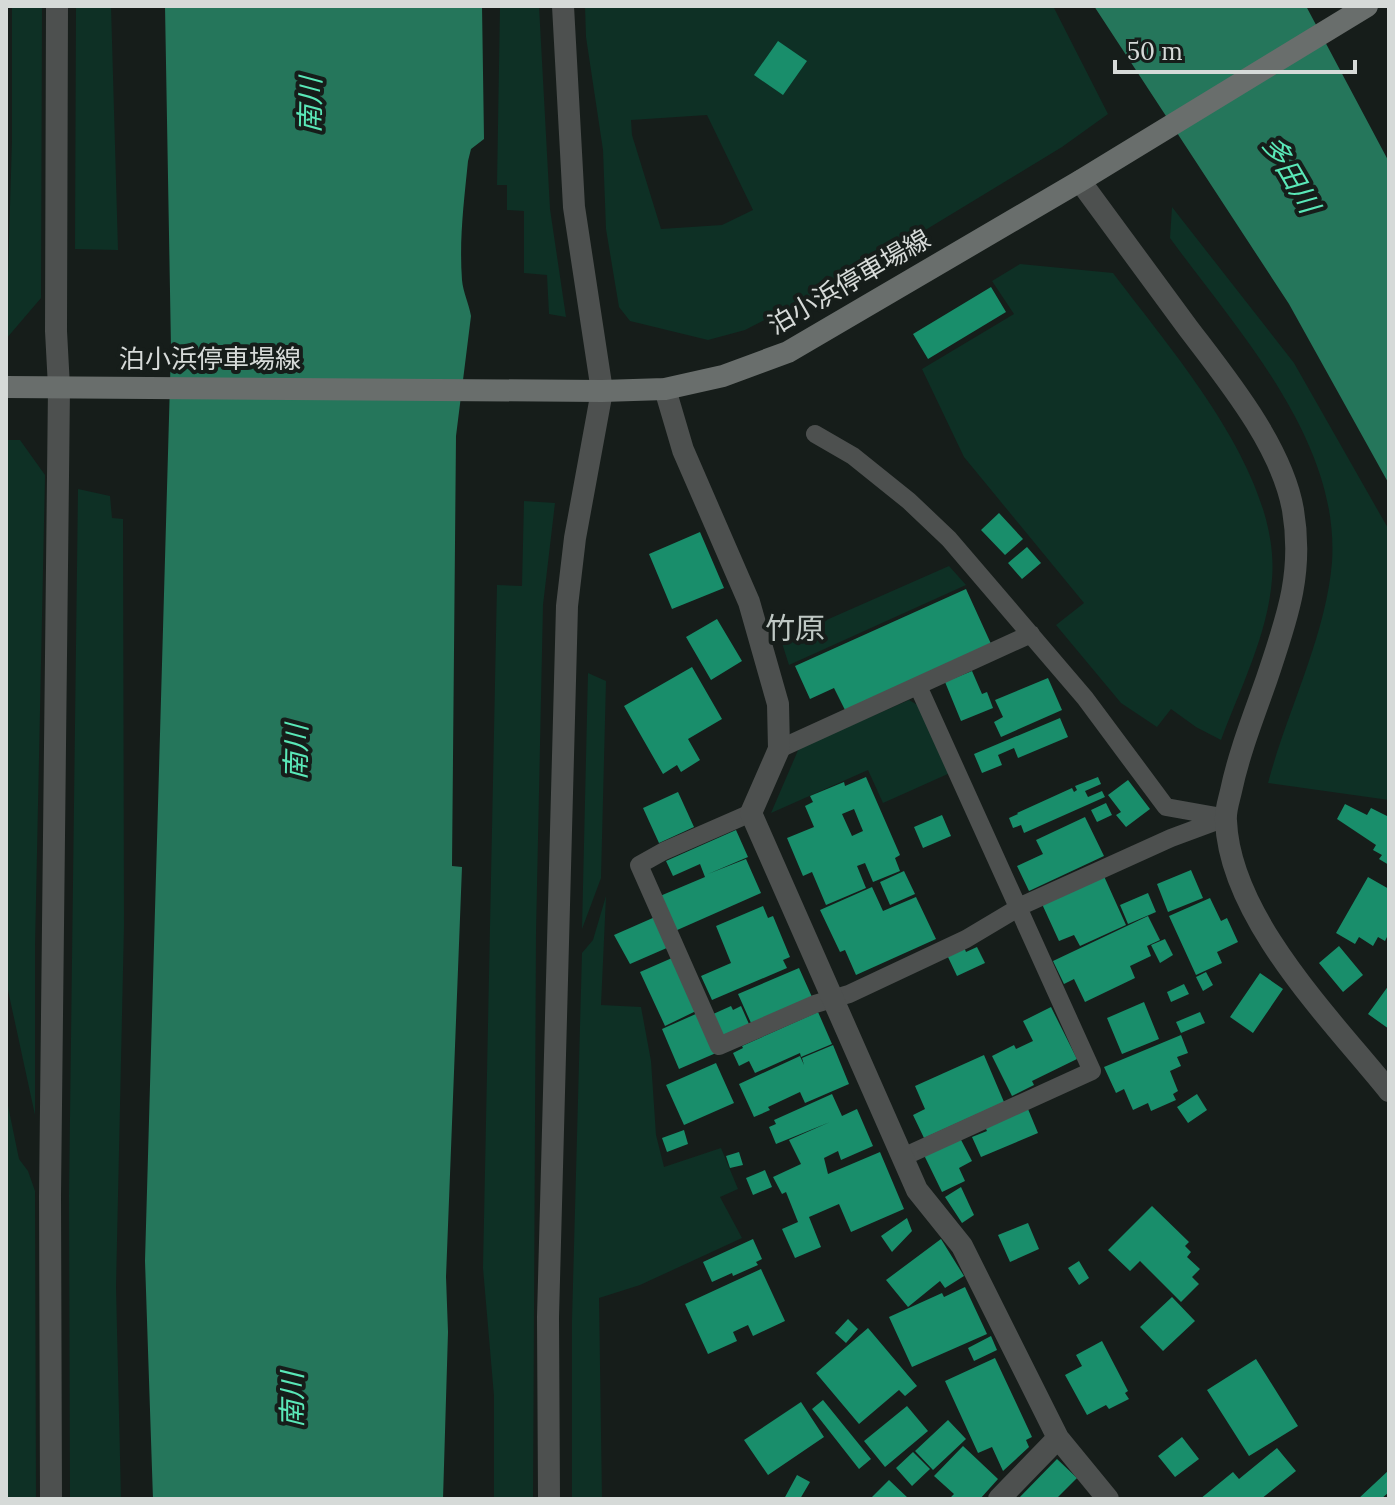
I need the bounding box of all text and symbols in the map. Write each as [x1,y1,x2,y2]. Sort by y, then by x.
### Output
scale bar [1115,24,1355,74]
text: 50 m [1127,36,1183,67]
water label: 南川 [292,74,329,133]
water label: 多田川 [1254,129,1329,222]
street label: 泊小浜停車場線 [762,222,936,341]
street label: 泊小浜停車場線 [119,342,301,375]
district label: 竹原 [765,609,825,647]
water label: 南川 [278,721,315,780]
water label: 南川 [274,1369,310,1428]

